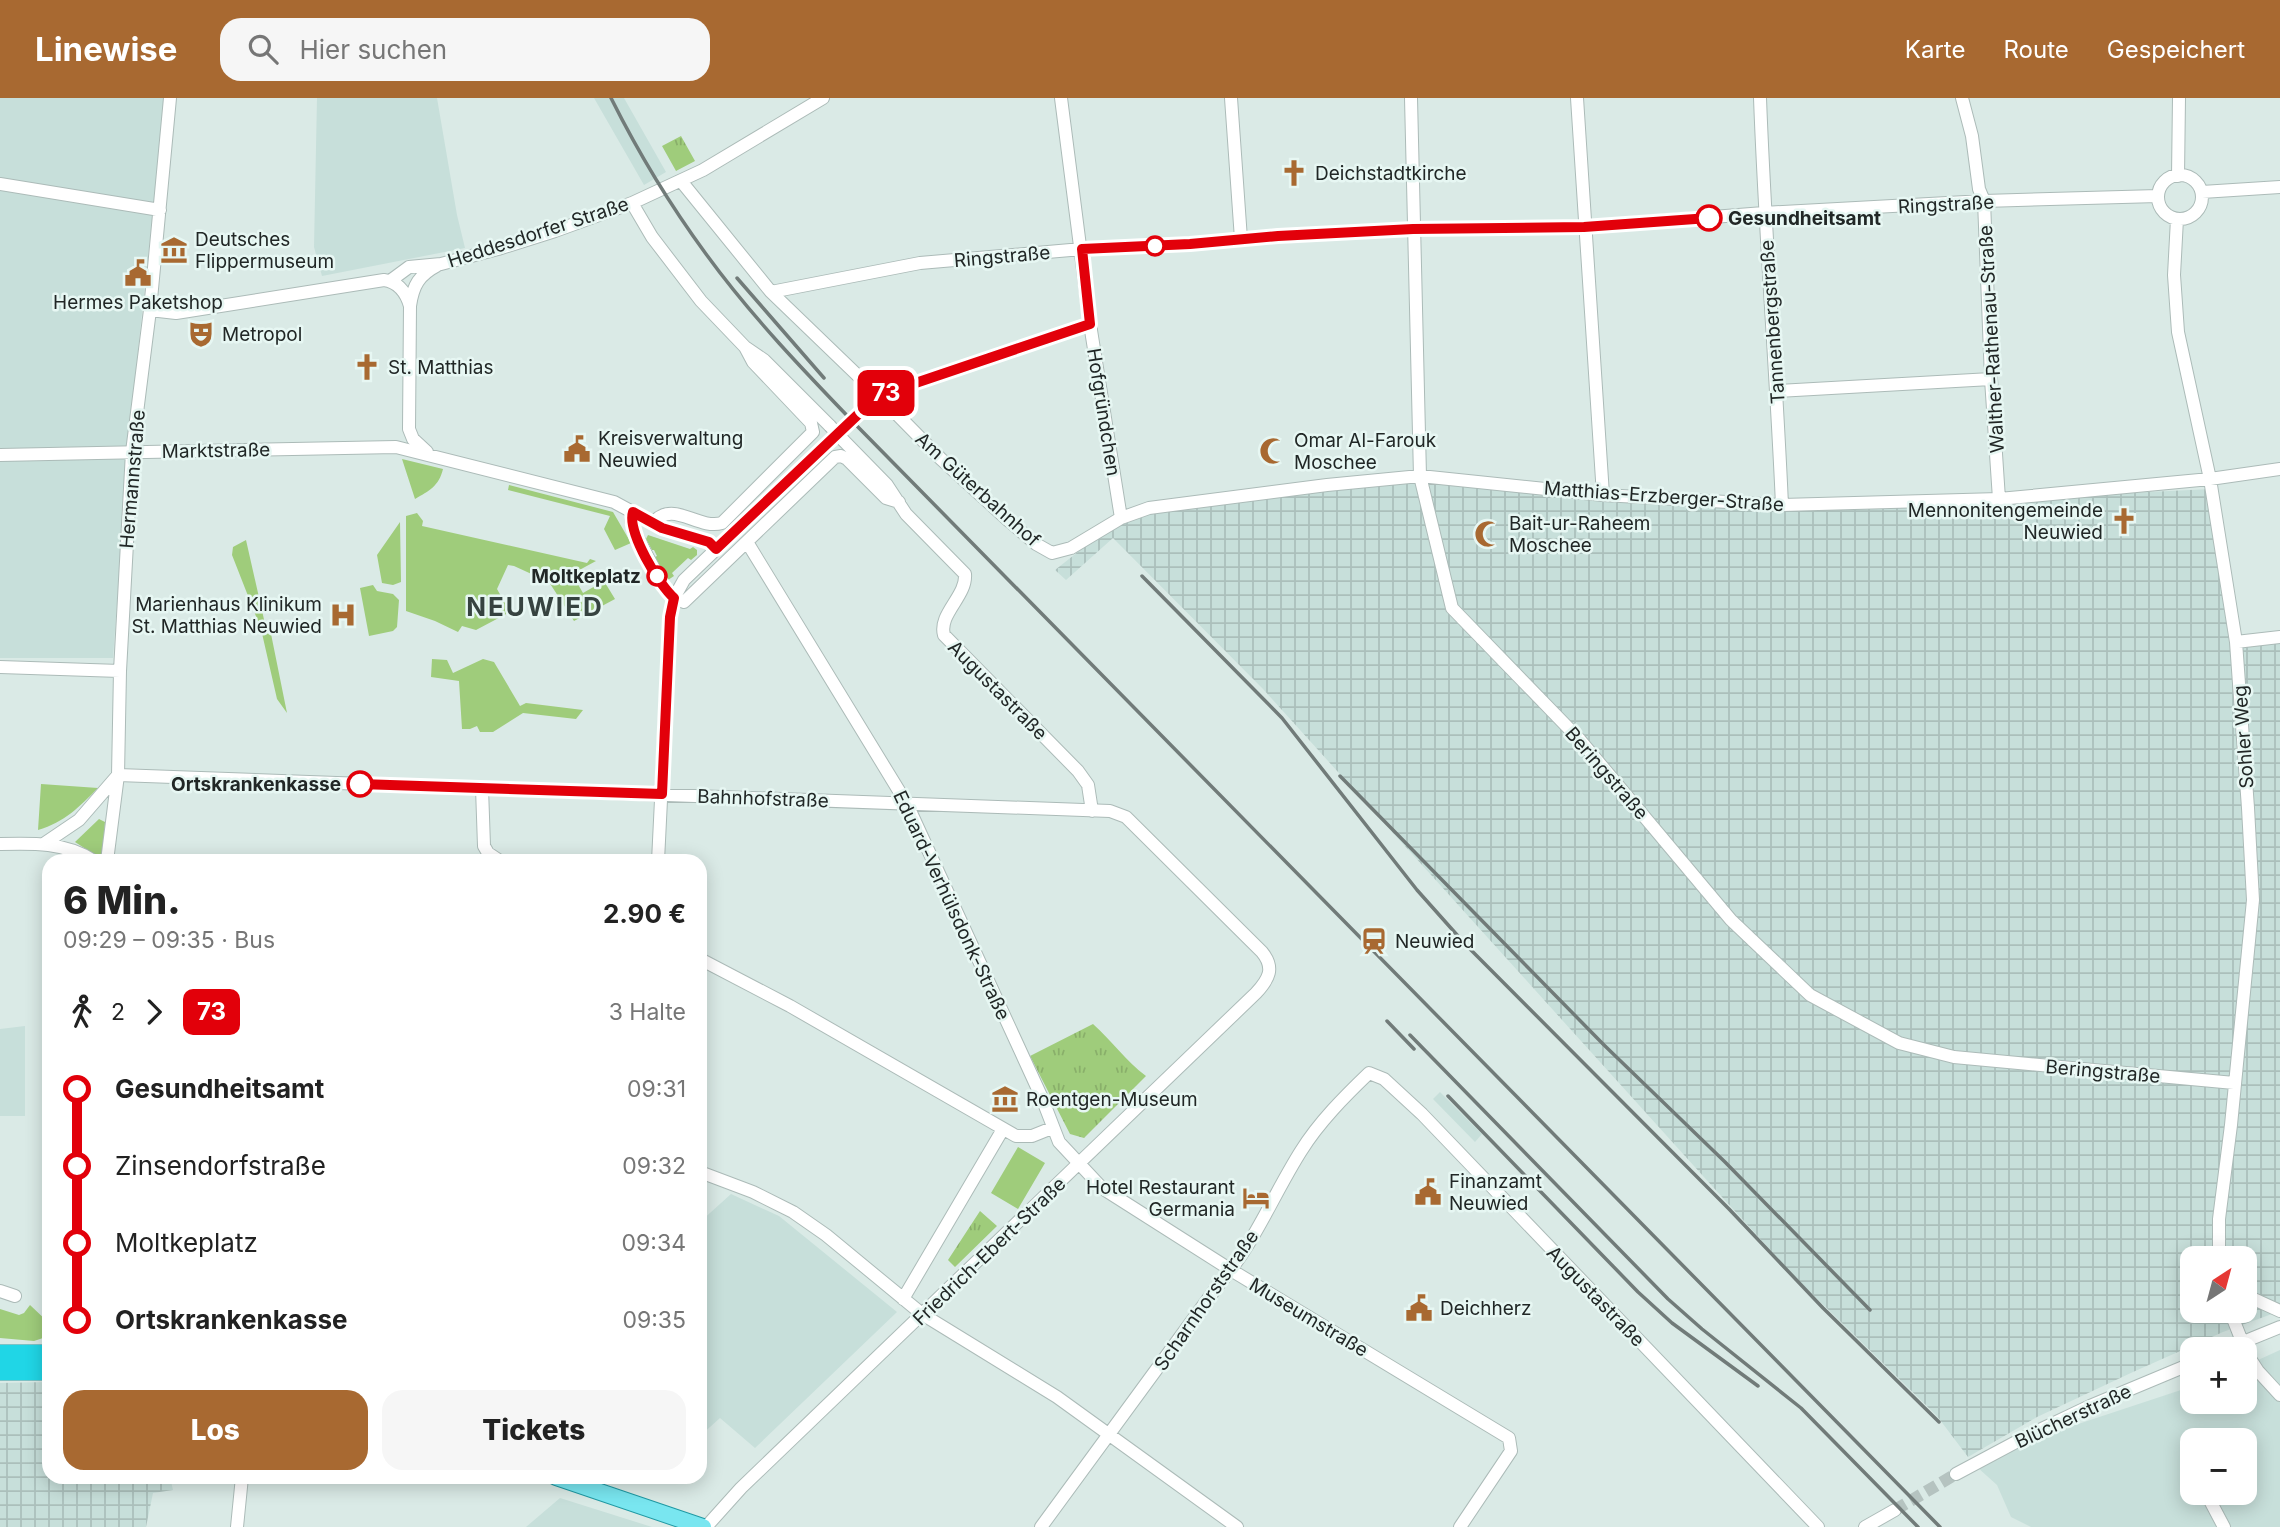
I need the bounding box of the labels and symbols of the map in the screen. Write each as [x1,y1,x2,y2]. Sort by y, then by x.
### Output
church icon: Deichstadtkirche [1279,158,1309,188]
place label: Deichstadtkirche [1315,162,1467,185]
street label: Ringstraße [1897,190,1995,219]
street label: Heddesdorfer Straße [445,192,632,273]
marker: Gesundheitsamt [1696,205,1722,231]
place label: Gesundheitsamt [1728,207,1881,230]
street label: Walther-Rathenau-Straße [1974,224,2009,454]
place label: Deutsches Flippermuseum [195,228,334,273]
museum icon: Deutsches Flippermuseum [159,235,189,265]
unlabelled marker [1145,236,1165,256]
street label: Tannenbergstraße [1755,239,1790,405]
street label: Ringstraße [953,241,1051,272]
public building icon: Hermes Paketshop [123,258,153,288]
place label: Hermes Paketshop [53,291,223,314]
theatre icon: Metropol [186,319,216,349]
place label: Metropol [222,323,302,346]
street label: Hofgründchen [1082,346,1125,478]
church icon: St. Matthias [352,352,382,382]
place label: St. Matthias [388,356,494,379]
line badge: 73 [854,370,917,416]
street label: Hermannstraße [115,409,150,549]
place label: Kreisverwaltung Neuwied [598,427,743,472]
street label: Am Güterbahnhof [911,427,1045,551]
place label: Omar Al-Farouk Moschee [1294,429,1437,474]
public building icon: Kreisverwaltung Neuwied [562,434,592,464]
mosque icon: Omar Al-Farouk Moschee [1258,436,1288,466]
street label: Marktstraße [162,438,270,463]
street label: Matthias-Erzberger-Straße [1543,477,1785,516]
place label: Mennonitengemeinde Neuwied [1908,499,2103,544]
church icon: Mennonitengemeinde Neuwied [2109,506,2139,536]
place label: Bait-ur-Raheem Moschee [1509,512,1651,557]
mosque icon: Bait-ur-Raheem Moschee [1473,519,1503,549]
place label: Moltkeplatz [531,565,641,588]
marker: Moltkeplatz [647,566,667,586]
district label: NEUWIED [466,591,604,622]
place label: Marienhaus Klinikum St. Matthias Neuwied [132,593,322,638]
hospital icon: Marienhaus Klinikum St. Matthias Neuwied [328,600,358,630]
street label: Augustastraße [943,636,1052,745]
street label: Sohler Weg [2228,685,2259,789]
street label: Beringstraße [1560,722,1653,824]
marker: Ortskrankenkasse [347,771,373,797]
place label: Ortskrankenkasse [171,773,341,796]
street label: Bahnhofstraße [697,785,829,812]
street label: Eduard-Verhülsdonk-Straße [888,787,1015,1024]
station icon: Neuwied [1359,926,1389,956]
place label: Neuwied [1395,930,1475,953]
street label: Beringstraße [2045,1055,2161,1088]
museum icon: Roentgen-Museum [990,1084,1020,1114]
place label: Roentgen-Museum [1026,1088,1198,1111]
place label: Finanzamt Neuwied [1449,1170,1542,1215]
street label: Friedrich-Ebert-Straße [908,1172,1071,1330]
place label: Hotel Restaurant Germania [1086,1176,1235,1221]
public building icon: Finanzamt Neuwied [1413,1177,1443,1207]
hotel icon: Hotel Restaurant Germania [1241,1183,1271,1213]
street label: Scharnhorststraße [1149,1226,1264,1375]
street label: Augustastraße [1542,1241,1649,1351]
north arrow [2180,1246,2258,1323]
street label: Museumstraße [1245,1273,1372,1362]
public building icon: Deichherz [1404,1293,1434,1323]
place label: Deichherz [1440,1297,1531,1320]
street label: Blücherstraße [2012,1380,2135,1453]

